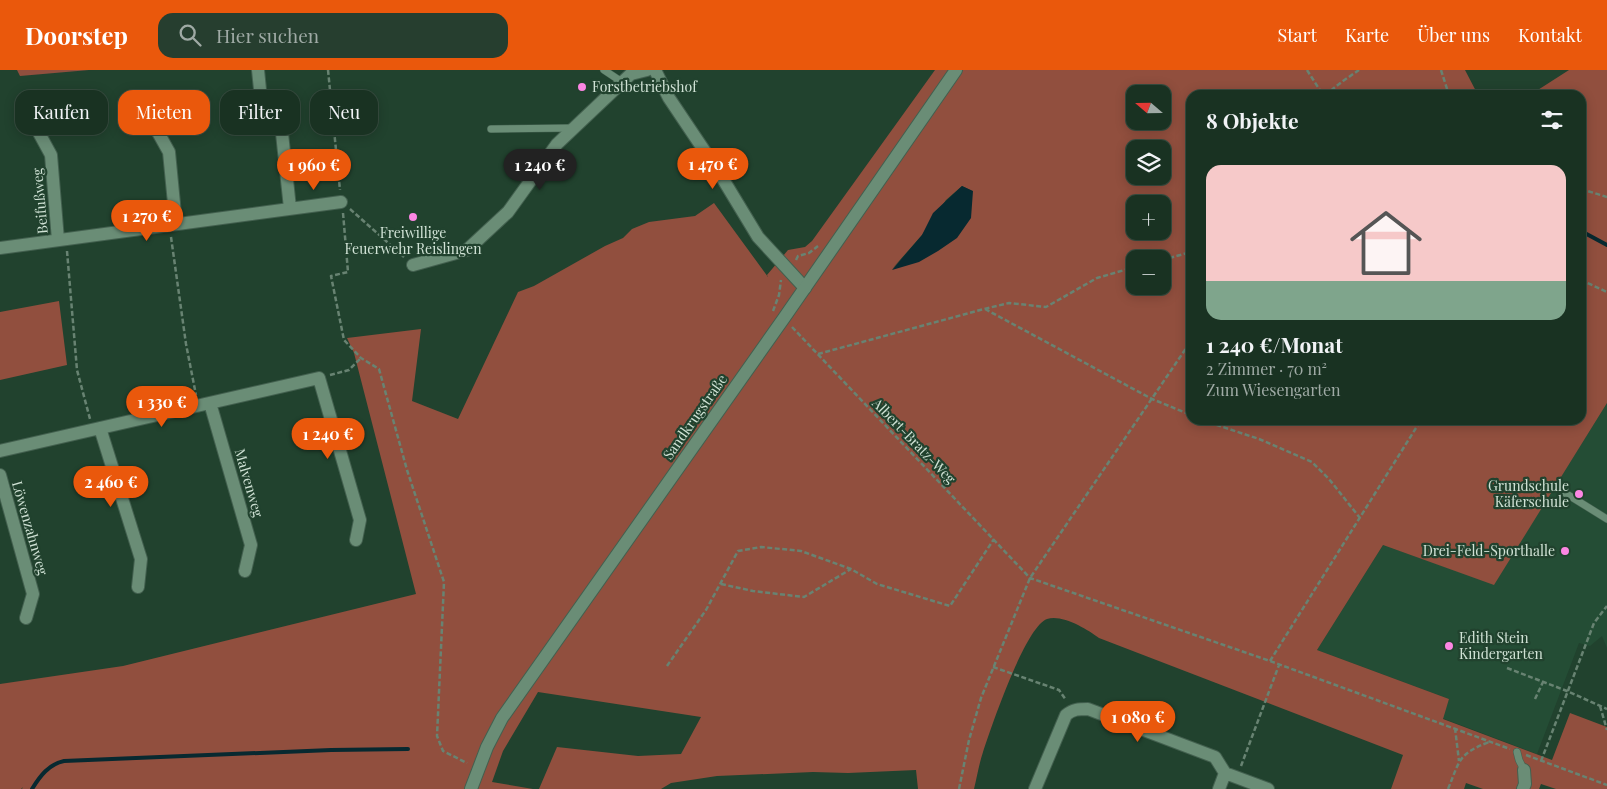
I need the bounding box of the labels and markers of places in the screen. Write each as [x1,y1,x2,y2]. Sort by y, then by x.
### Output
place label: Forstbetriebshof [592,77,698,96]
marker: Forstbetriebshof [576,81,588,93]
pin: 1 960 € [268,148,360,191]
pin: 1 240 € [494,148,586,191]
pin: 1 470 € [667,148,759,190]
pin: 1 270 € [101,200,193,242]
marker: Freiwillige Feuerwehr Reislingen [407,211,419,223]
place label: Freiwillige Feuerwehr Reislingen [344,223,482,258]
pin: 1 330 € [116,386,208,428]
pin: 1 240 € [282,418,374,460]
pin: 2 460 € [65,466,157,508]
place label: Grundschule Käferschule [1488,476,1569,511]
marker: Grundschule Käferschule [1573,488,1585,500]
place label: Drei-Feld-Sporthalle [1423,541,1555,560]
marker: Drei-Feld-Sporthalle [1559,545,1571,557]
place label: Edith Stein Kindergarten [1459,628,1544,663]
marker: Edith Stein Kindergarten [1443,640,1455,652]
pin: 1 080 € [1092,700,1184,743]

